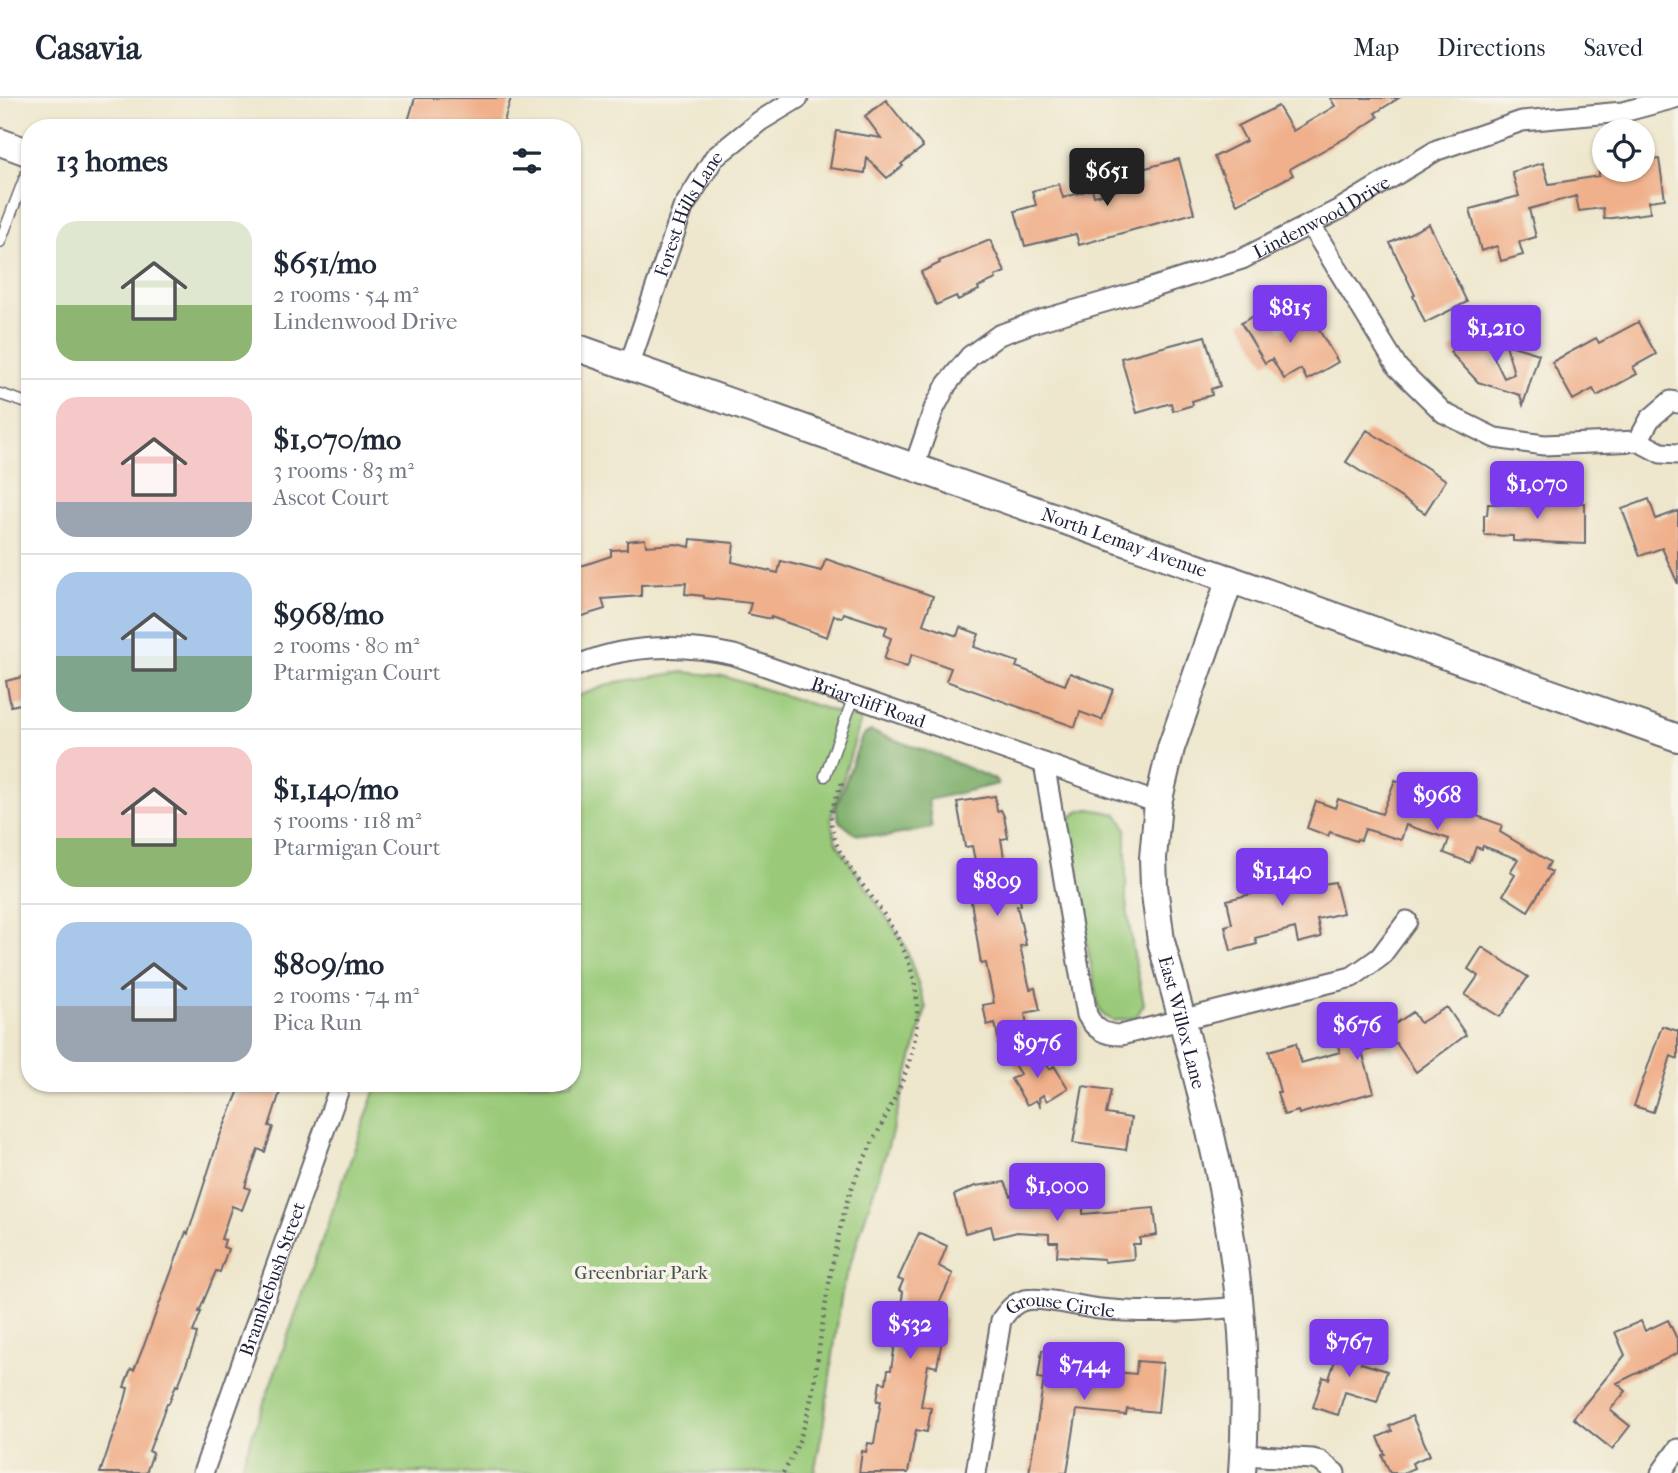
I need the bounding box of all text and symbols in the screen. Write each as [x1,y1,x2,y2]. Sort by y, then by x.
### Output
text: Casavia [35,29,141,68]
text: Map [1353,34,1399,62]
text: Directions [1437,34,1545,62]
text: Saved [1583,34,1643,62]
map controls [1592,119,1655,182]
button: locate [1592,119,1655,182]
icon: filters [508,142,546,180]
text: 13 homes [56,144,168,179]
street label: Forest Hills Lane [650,146,727,280]
pin: $651 [1066,148,1148,208]
text: $651 [1085,157,1129,184]
street label: Lindenwood Drive [1250,171,1394,264]
text: $651/mo [273,246,377,281]
icon: home [112,249,196,333]
text: 2 rooms · 54 m² [273,281,419,308]
pin: $815 [1249,286,1331,345]
text: $815 [1269,294,1311,321]
pin: $1,210 [1439,306,1553,365]
text: Lindenwood Drive [273,308,457,335]
text: $1,210 [1467,314,1525,341]
text: $1,070/mo [273,422,401,457]
icon: home [112,425,196,509]
text: 3 rooms · 83 m² [273,457,414,484]
pin: $1,070 [1480,462,1594,521]
text: $1,070 [1506,470,1568,497]
text: Ascot Court [273,484,389,511]
street label: North Lemay Avenue [1038,503,1210,582]
text: $968/mo [273,597,384,632]
icon: home [112,600,196,684]
text: 2 rooms · 80 m² [273,632,420,659]
text: Ptarmigan Court [273,659,441,686]
street label: Briarcliff Road [808,673,929,733]
text: $1,140/mo [273,772,399,807]
pin: $968 [1396,772,1478,832]
icon: home [112,775,196,859]
text: $968 [1413,781,1461,808]
text: 5 rooms · 118 m² [273,807,421,834]
text: Ptarmigan Court [273,834,441,861]
pin: $1,140 [1225,848,1339,908]
text: $1,140 [1252,857,1312,884]
pin: $809 [956,858,1038,918]
text: $809 [973,867,1021,894]
text: $809/mo [273,947,384,982]
icon: home [112,950,196,1034]
street label: East Willox Lane [1153,953,1209,1091]
text: 2 rooms · 74 m² [273,982,419,1009]
pin: $676 [1316,1002,1398,1062]
text: Pica Run [273,1009,362,1036]
text: $676 [1333,1011,1381,1038]
pin: $976 [996,1020,1078,1080]
text: $976 [1013,1029,1061,1056]
pin: $1,000 [1000,1164,1114,1223]
text: $1,000 [1025,1172,1089,1199]
street label: Bramblebush Street [235,1199,310,1359]
park label: Greenbriar Park [574,1262,708,1284]
street label: Grouse Circle [1001,1289,1116,1322]
pin: $532 [869,1302,951,1361]
text: $532 [888,1310,932,1337]
pin: $767 [1308,1320,1390,1379]
text: $767 [1325,1328,1373,1355]
pin: $744 [1043,1342,1125,1402]
text: $744 [1059,1351,1109,1378]

